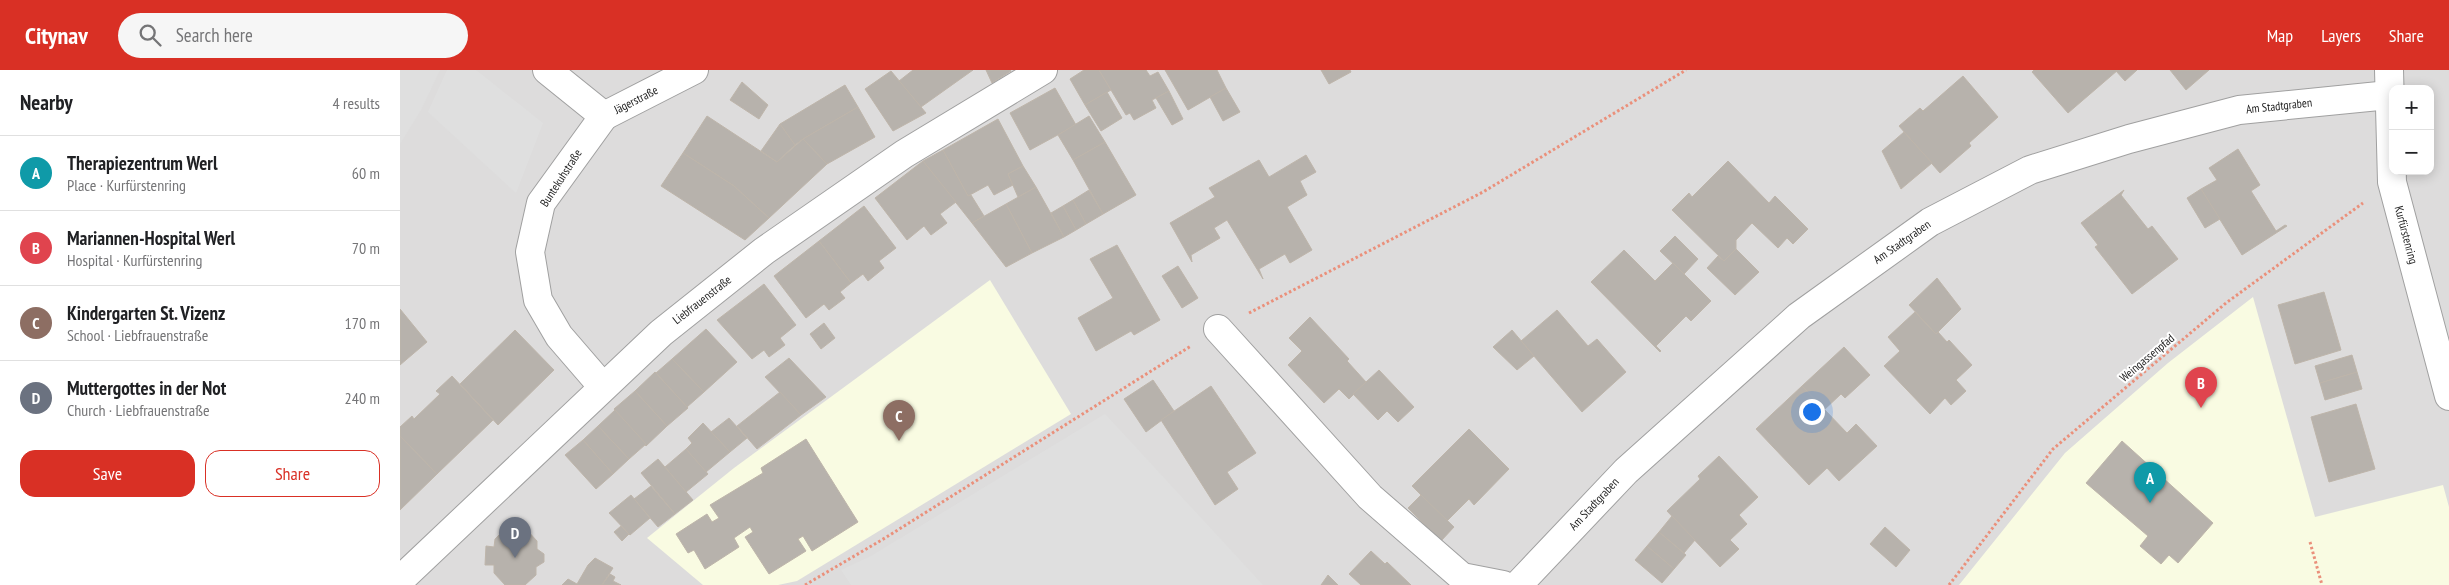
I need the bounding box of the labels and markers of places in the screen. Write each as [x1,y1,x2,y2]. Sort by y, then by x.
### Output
pin: B [2185,367,2217,408]
pin: C [883,400,915,441]
pin: A [2134,462,2166,503]
pin: D [499,517,531,558]

